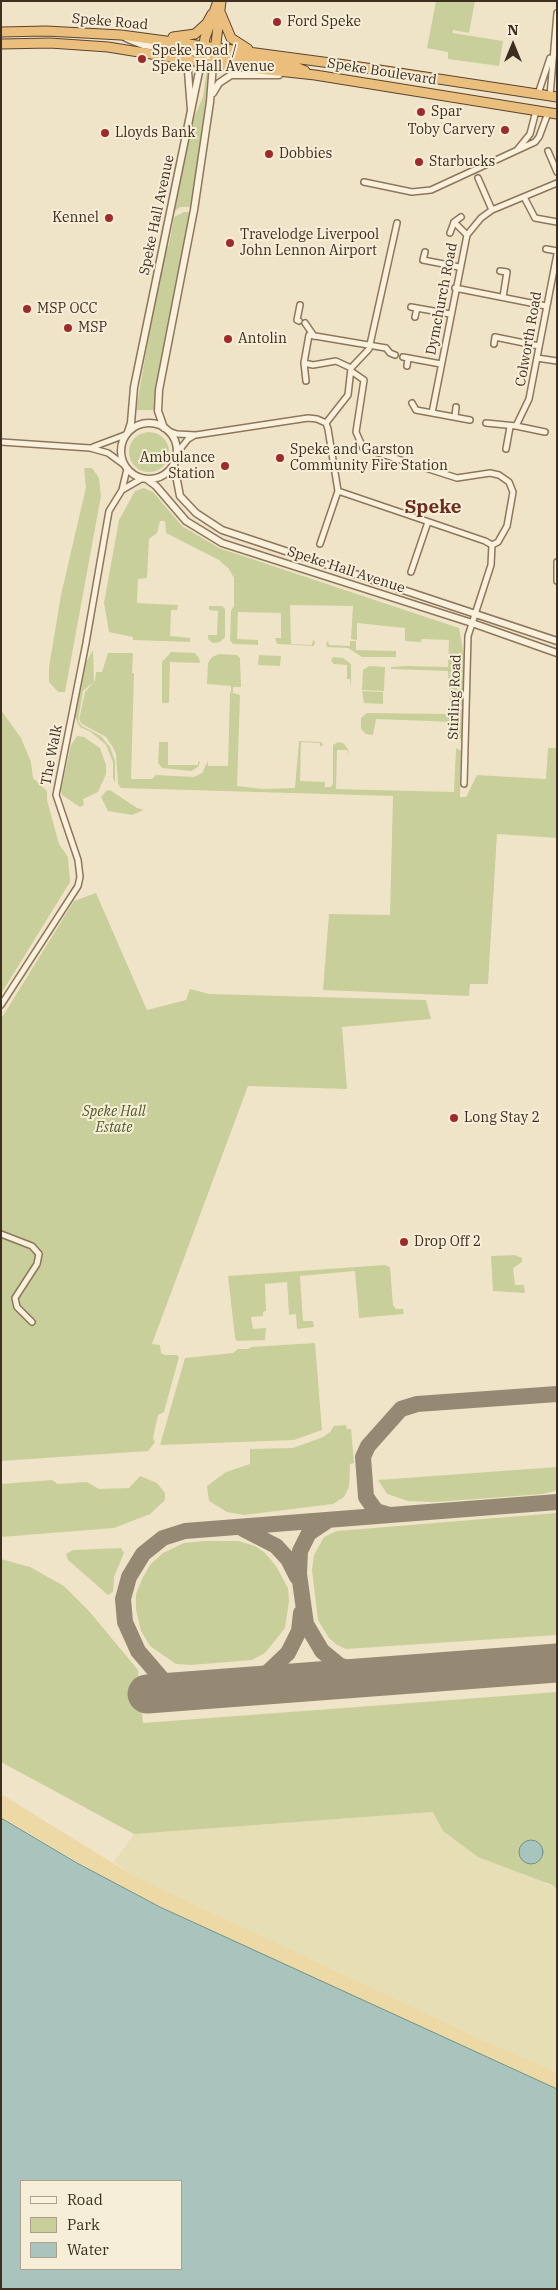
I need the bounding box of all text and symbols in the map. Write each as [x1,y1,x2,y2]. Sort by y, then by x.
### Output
street label: Speke Road [71,10,149,34]
place label: Ford Speke [287,14,361,30]
marker: Ford Speke [271,16,283,28]
north arrow [488,20,538,70]
text: N [507,21,519,39]
place label: Speke Road / Speke Hall Avenue [152,43,275,75]
marker: Speke Road / Speke Hall Avenue [136,53,148,65]
street label: Speke Boulevard [326,55,438,89]
place label: Spar [431,104,462,120]
marker: Spar [415,106,427,118]
place label: Toby Carvery [407,122,495,138]
marker: Toby Carvery [499,124,511,136]
place label: Lloyds Bank [115,125,195,141]
marker: Lloyds Bank [99,127,111,139]
place label: Dobbies [279,146,332,162]
marker: Dobbies [263,148,275,160]
street label: Speke Hall Avenue [136,153,178,277]
place label: Starbucks [429,154,495,170]
marker: Starbucks [413,156,425,168]
place label: Kennel [52,210,99,226]
marker: Kennel [103,212,115,224]
place label: Travelodge Liverpool John Lennon Airport [240,227,379,260]
marker: Travelodge Liverpool John Lennon Airport [224,237,236,249]
street label: Dymchurch Road [423,241,461,357]
street label: Colworth Road [512,290,546,388]
place label: MSP OCC [37,301,98,317]
marker: MSP OCC [21,303,33,315]
place label: MSP [78,320,107,336]
marker: MSP [62,322,74,334]
place label: Antolin [238,331,287,347]
marker: Antolin [222,333,234,345]
place label: Speke and Garston Community Fire Station [290,442,448,474]
place label: Ambulance Station [140,450,215,482]
marker: Speke and Garston Community Fire Station [274,452,286,464]
marker: Ambulance Station [219,460,231,472]
district label: Speke [405,497,461,519]
street label: Speke Hall Avenue [285,543,407,597]
street label: Stirling Road [445,654,465,740]
street label: The Walk [38,723,66,787]
park label: Speke Hall Estate [82,1104,146,1136]
place label: Long Stay 2 [464,1110,540,1126]
marker: Long Stay 2 [448,1112,460,1124]
place label: Drop Off 2 [414,1234,481,1250]
marker: Drop Off 2 [398,1236,410,1248]
legend [20,2180,182,2270]
text: Road [67,2190,103,2209]
text: Park [67,2215,100,2234]
text: Water [67,2240,109,2259]

